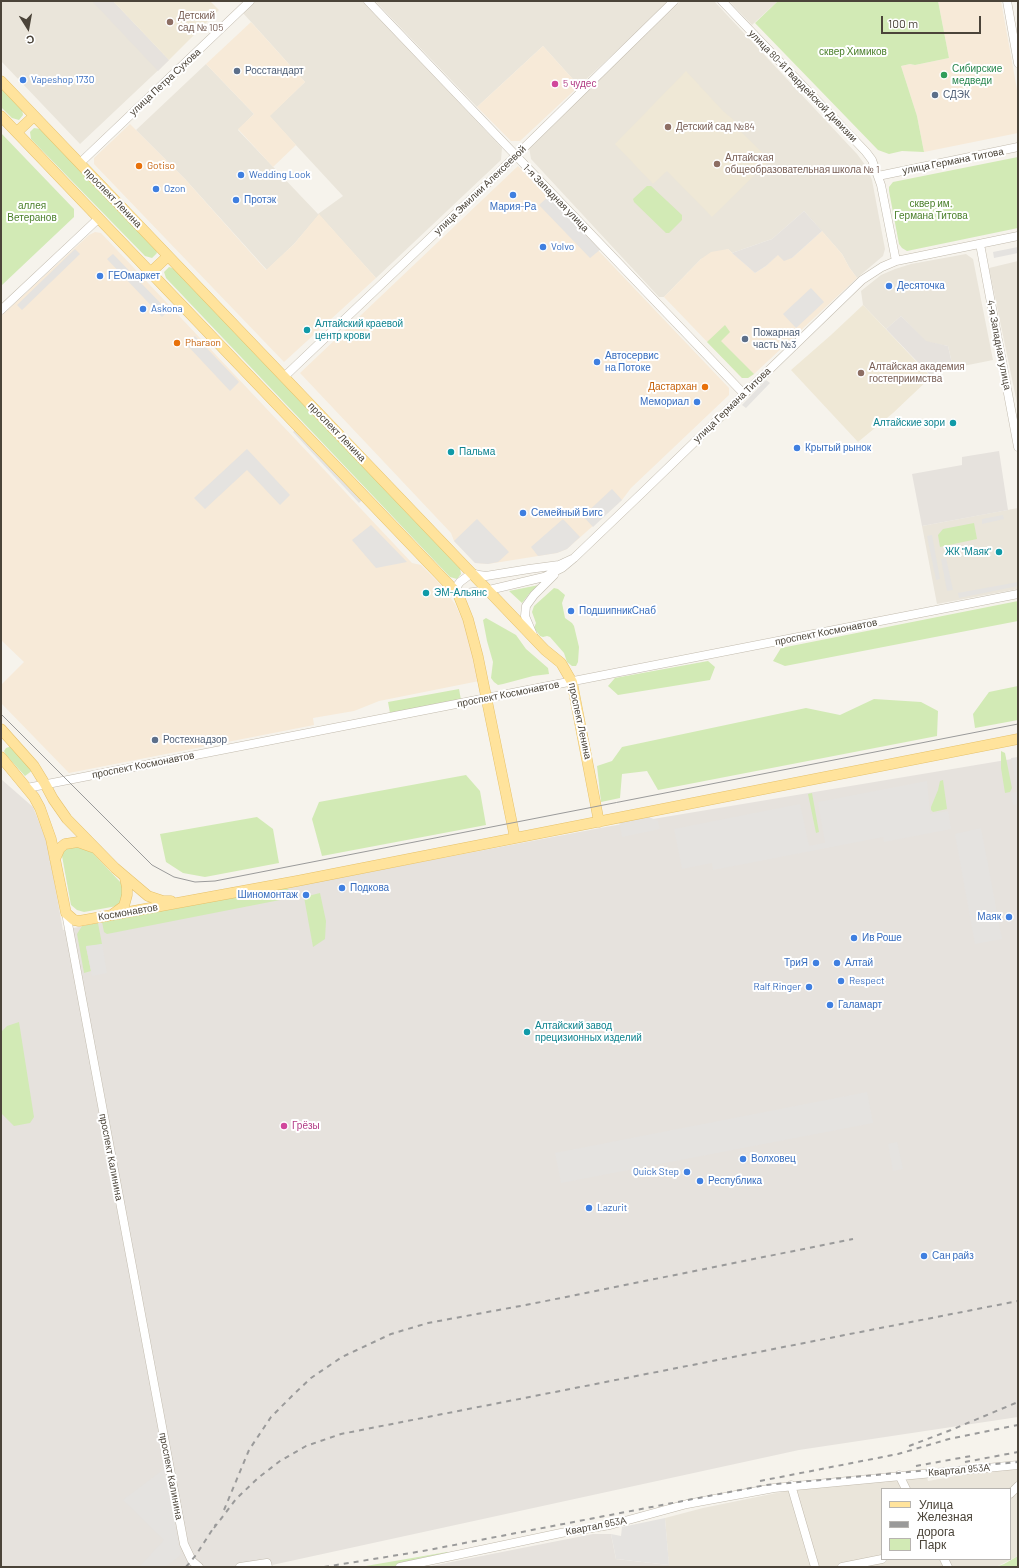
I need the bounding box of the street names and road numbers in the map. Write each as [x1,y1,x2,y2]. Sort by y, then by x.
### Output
street label: улица 80-й Гвардейской Дивизии [746,27,860,145]
street label: улица Петра Сухова [127,46,203,118]
street label: улица Эмилии Алексеевой [432,143,528,237]
street label: улица Германа Титова [901,145,1005,177]
street label: 1-я Западная улица [521,162,591,234]
street label: проспект Ленина [82,166,144,230]
street label: 4-я Западная улица [984,299,1014,391]
street label: улица Германа Титова [691,365,773,445]
street label: проспект Ленина [306,400,368,464]
street label: проспект Космонавтов [774,616,878,648]
street label: проспект Космонавтов [456,678,560,710]
street label: проспект Ленина [566,682,594,760]
street label: проспект Космонавтов [91,749,195,781]
street label: Космонавтов [97,901,159,923]
street label: проспект Калинина [97,1112,125,1202]
street label: проспект Калинина [157,1431,185,1521]
street label: Квартал 953А [928,1461,990,1479]
street label: Квартал 953А [564,1514,628,1538]

